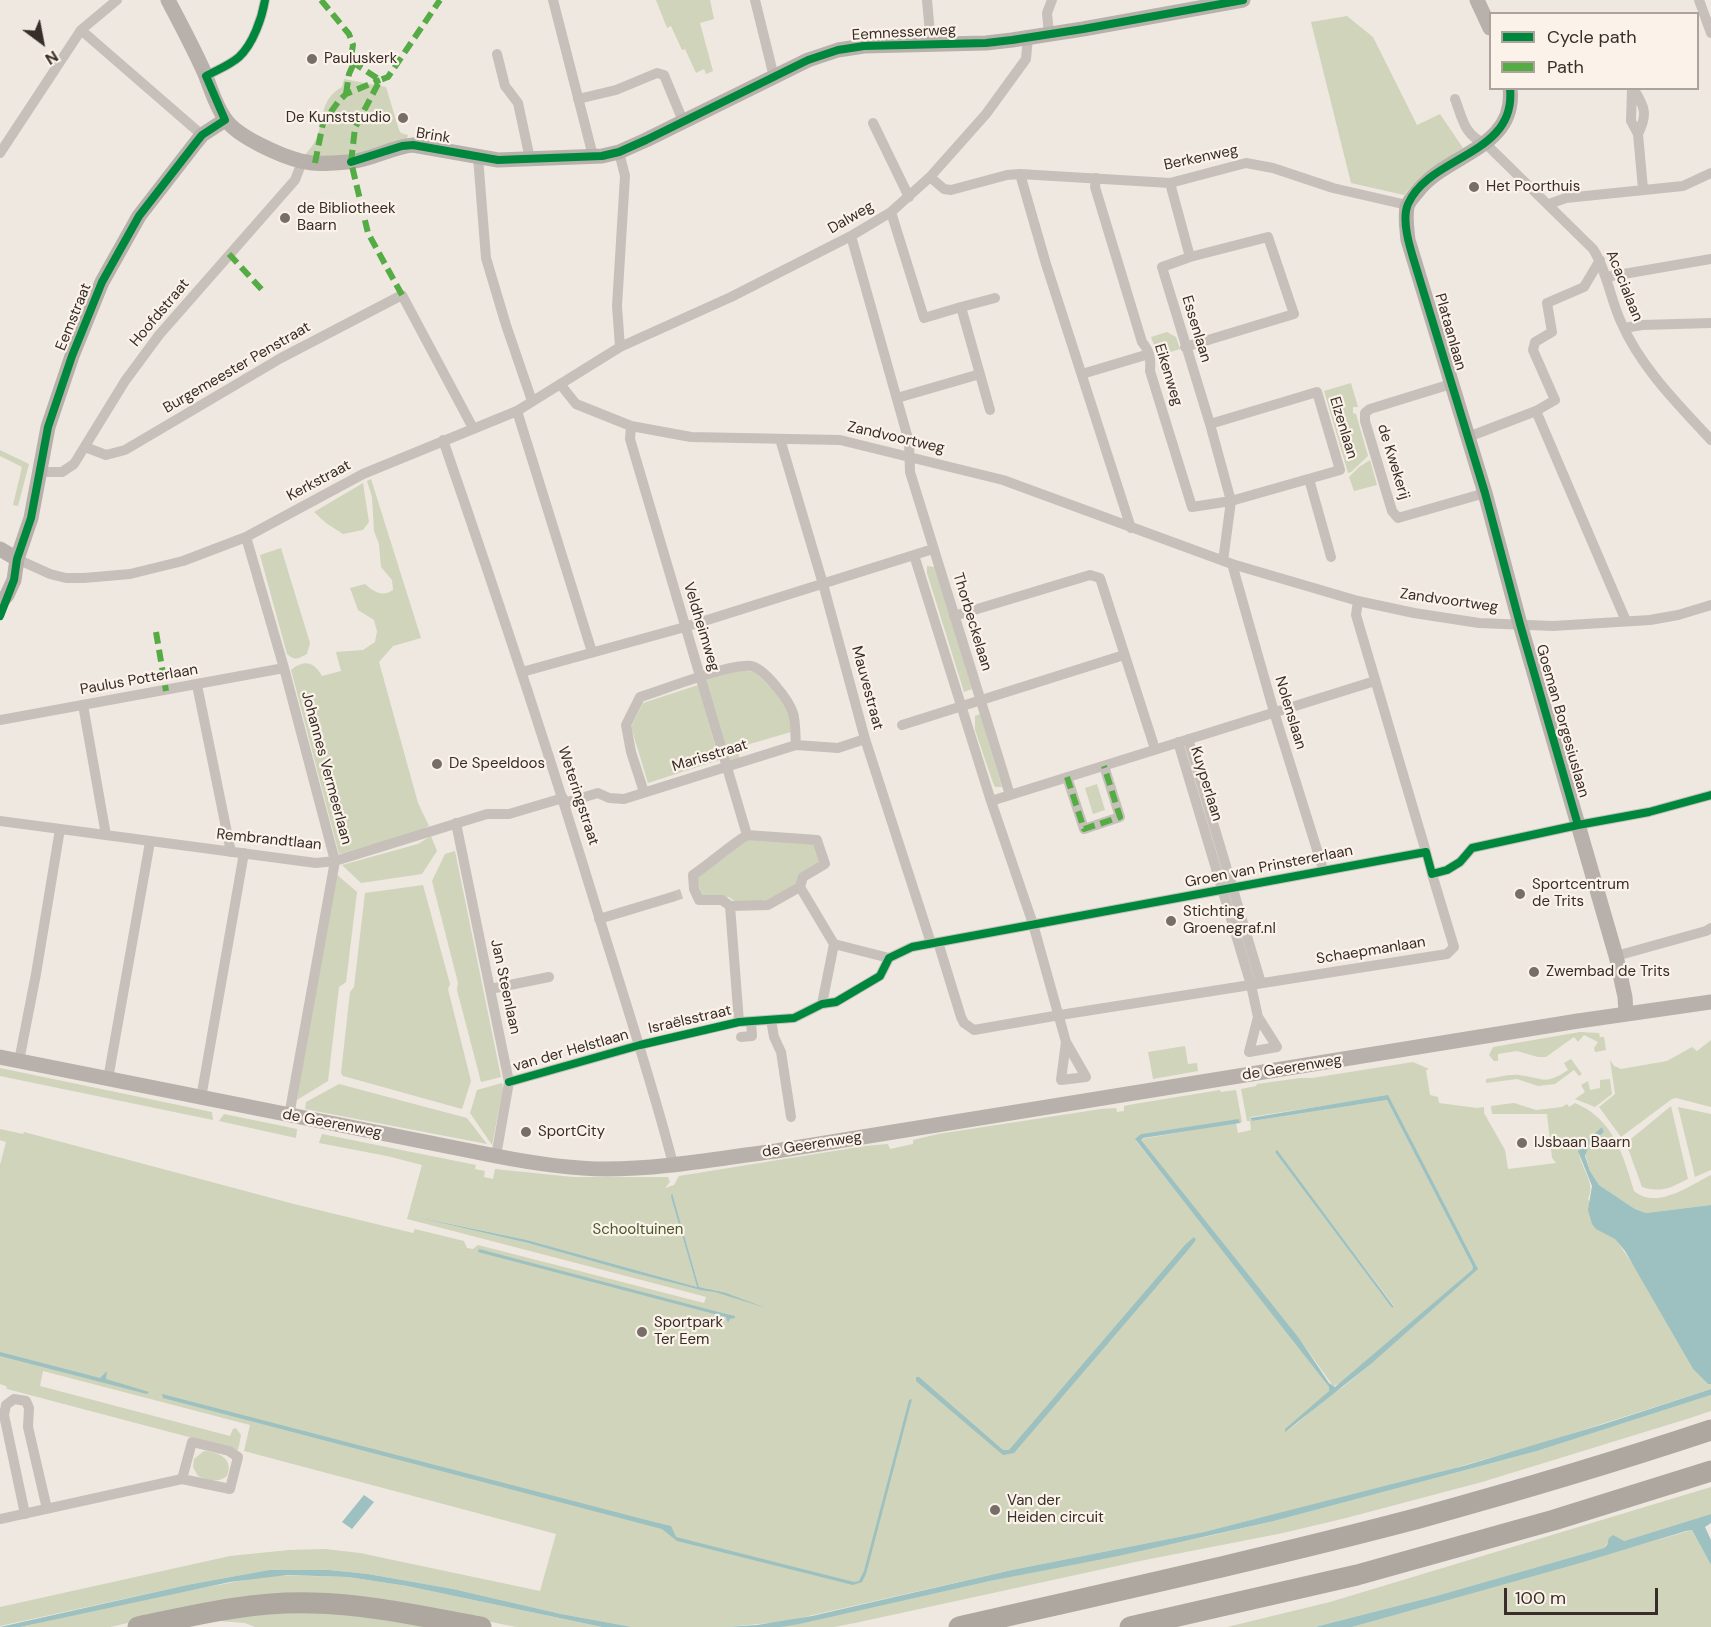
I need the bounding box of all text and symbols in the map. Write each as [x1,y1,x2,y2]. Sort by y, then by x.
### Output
north arrow [12,12,72,72]
legend [1489,12,1699,90]
street label: Eemnesserweg [851,21,957,45]
text: Cycle path [1547,25,1637,49]
text: N [41,46,62,70]
place label: Pauluskerk [324,50,397,68]
marker: Pauluskerk [305,52,319,66]
text: Path [1547,55,1584,79]
place label: De Kunststudio [286,109,391,127]
marker: De Kunststudio [396,111,410,125]
street label: Brink [415,124,451,148]
street label: Berkenweg [1162,141,1240,175]
place label: Het Poorthuis [1486,178,1580,196]
marker: Het Poorthuis [1467,180,1481,194]
street label: Dalweg [825,198,877,238]
place label: de Bibliotheek Baarn [297,200,396,235]
marker: de Bibliotheek Baarn [278,211,292,225]
street label: Acacialaan [1602,248,1646,324]
street label: Hoofdstraat [126,275,194,351]
street label: Eemstraat [52,281,96,353]
street label: Plataanlaan [1430,292,1470,372]
street label: Essenlaan [1177,293,1215,365]
street label: Burgemeester Penstraat [160,318,314,418]
street label: Eikenweg [1150,342,1186,408]
street label: Elzenlaan [1325,395,1361,461]
street label: Zandvoortweg [846,418,946,458]
street label: de Kwekerij [1373,422,1413,502]
street label: Kerkstraat [284,457,354,505]
street label: Thorbeckelaan [949,571,995,673]
street label: Veldheimweg [679,580,723,674]
street label: Zandvoortweg [1399,585,1499,617]
street label: Goeman Borgesiuslaan [1532,642,1592,800]
street label: Mauvestraat [847,644,887,732]
street label: Paulus Potterlaan [79,661,199,699]
street label: Nolenslaan [1270,674,1310,752]
street label: Johannes Vermeerlaan [297,689,355,847]
street label: Marisstraat [670,736,750,776]
street label: Weteringstraat [554,744,602,848]
street label: Kuyperlaan [1186,744,1226,824]
place label: De Speeldoos [449,755,545,773]
marker: De Speeldoos [430,757,444,771]
street label: Rembrandtlaan [216,826,322,854]
street label: Groen van Prinstererlaan [1184,842,1354,892]
place label: Sportcentrum de Trits [1532,876,1629,911]
marker: Sportcentrum de Trits [1513,887,1527,901]
place label: Stichting Groenegraf.nl [1183,903,1276,938]
marker: Stichting Groenegraf.nl [1164,914,1178,928]
street label: Schaepmanlaan [1315,933,1427,969]
street label: Jan Steenlaan [486,938,524,1036]
place label: Zwembad de Trits [1546,963,1670,981]
marker: Zwembad de Trits [1527,965,1541,979]
street label: Israëlsstraat [647,1002,733,1038]
street label: van der Helstlaan [511,1026,631,1076]
street label: de Geerenweg [1241,1051,1343,1085]
street label: de Geerenweg [281,1106,383,1142]
place label: SportCity [538,1123,605,1141]
marker: SportCity [519,1125,533,1139]
street label: de Geerenweg [761,1128,863,1162]
place label: IJsbaan Baarn [1534,1134,1630,1152]
marker: IJsbaan Baarn [1515,1136,1529,1150]
park label: Schooltuinen [593,1221,683,1239]
place label: Sportpark Ter Eem [654,1314,723,1349]
marker: Sportpark Ter Eem [635,1325,649,1339]
place label: Van der Heiden circuit [1007,1492,1104,1527]
marker: Van der Heiden circuit [988,1503,1002,1517]
scale bar [1507,1576,1662,1614]
text: 100 m [1515,1586,1566,1610]

